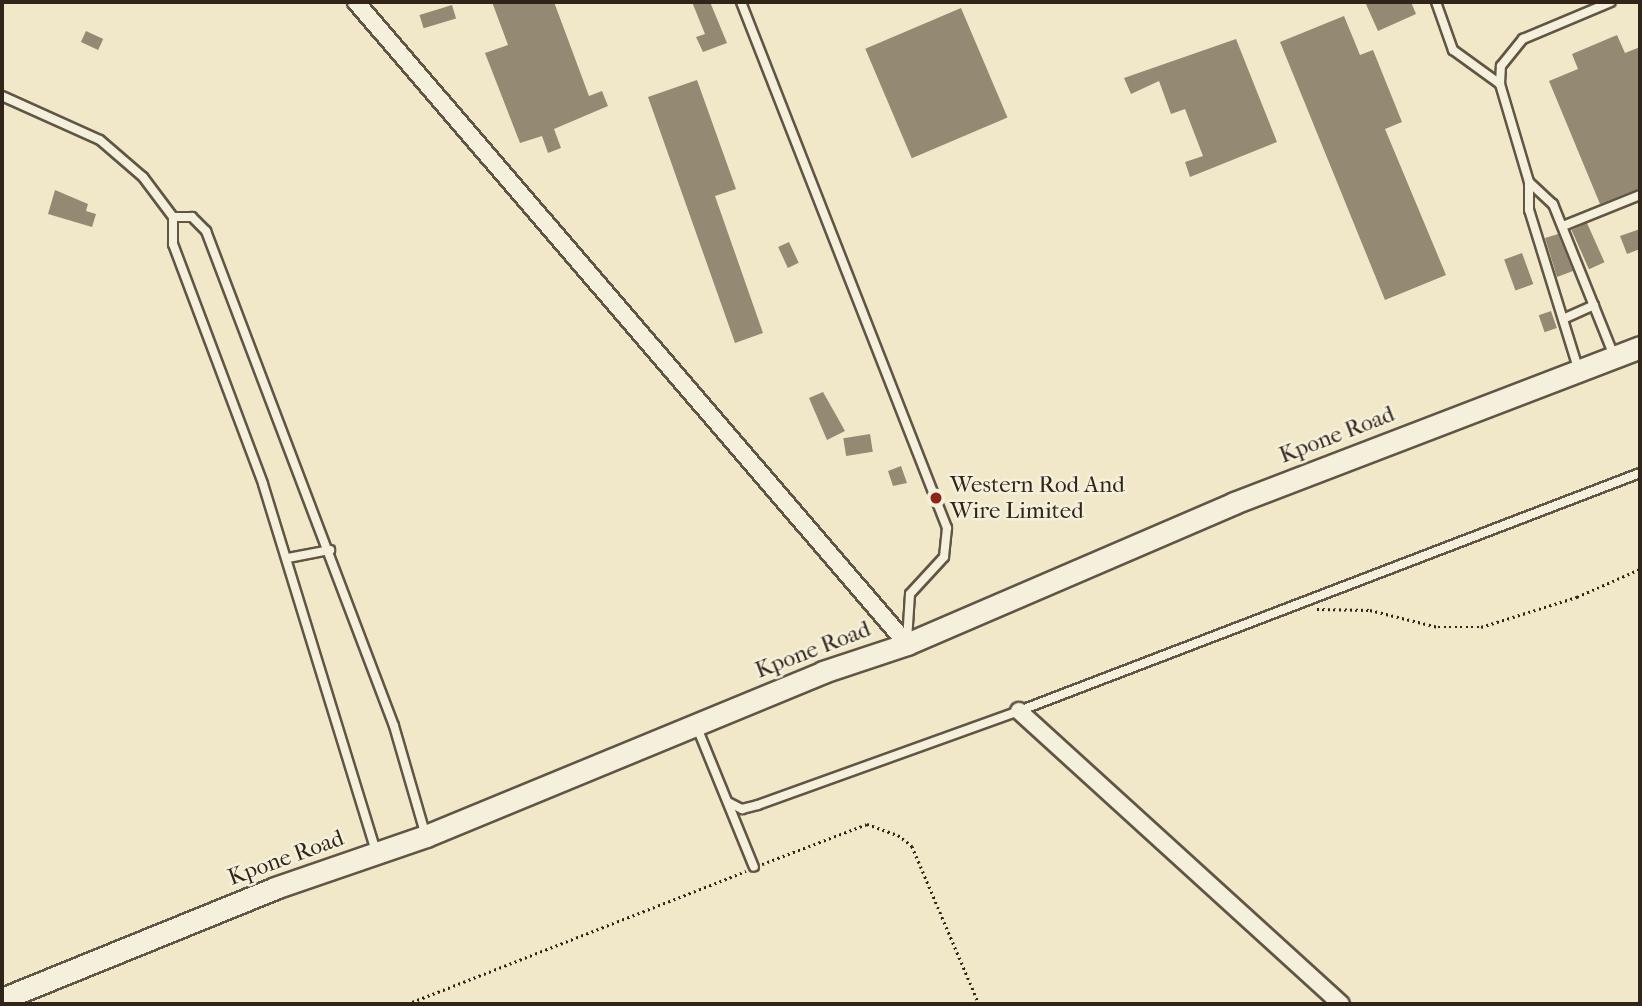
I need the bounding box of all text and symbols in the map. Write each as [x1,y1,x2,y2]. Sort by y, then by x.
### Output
street label: Kpone Road [1275,400,1399,470]
place label: Western Rod And Wire Limited [950,471,1125,525]
marker: Western Rod And Wire Limited [928,490,944,506]
street label: Kpone Road [751,615,875,685]
street label: Kpone Road [224,824,348,892]

